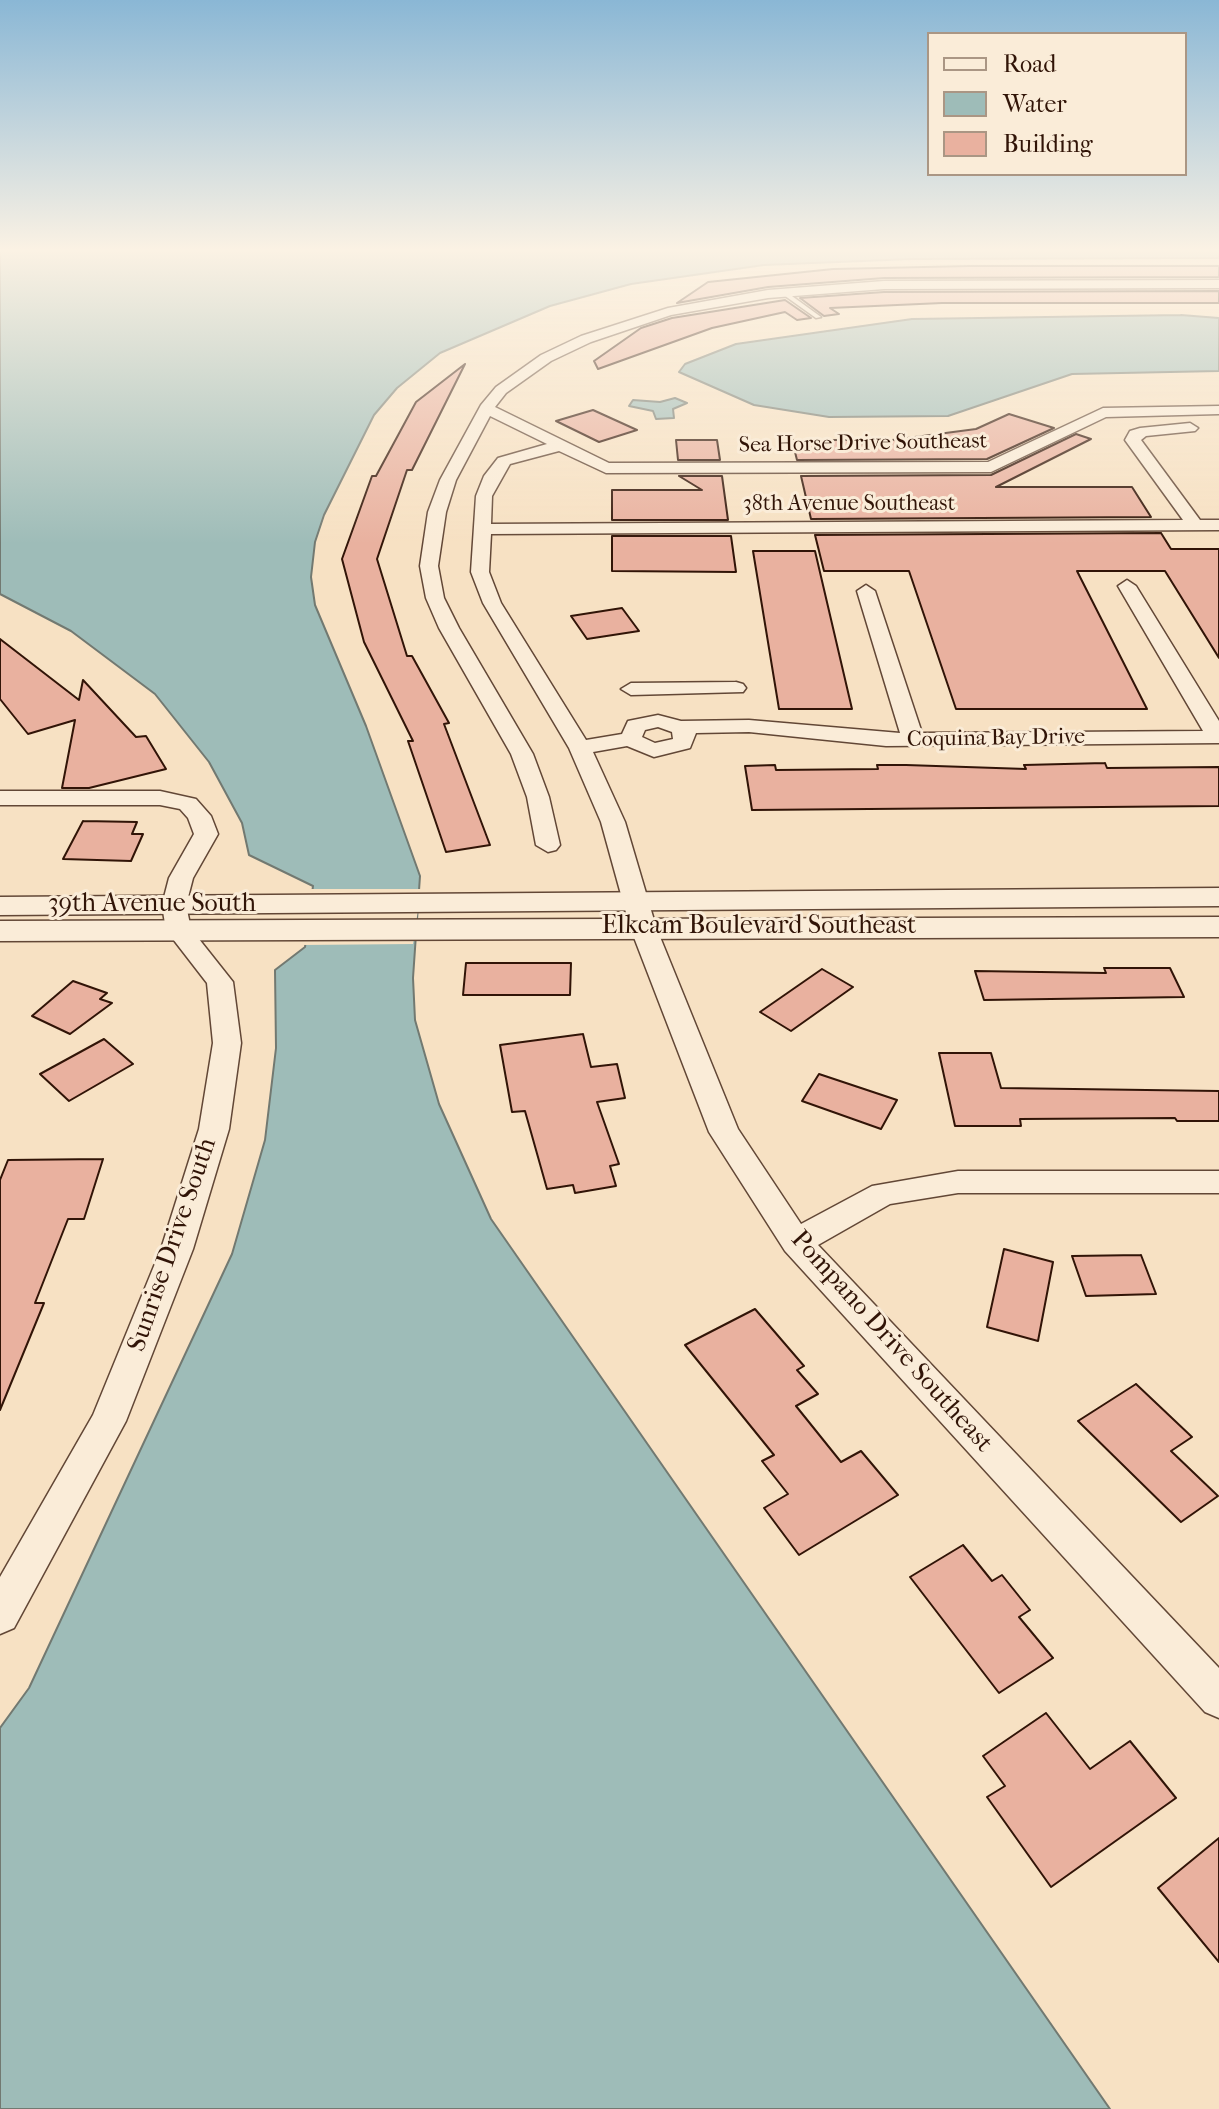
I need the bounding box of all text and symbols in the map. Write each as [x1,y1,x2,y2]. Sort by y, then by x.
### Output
legend [927,32,1187,176]
text: Road [1003,50,1056,78]
text: Water [1003,90,1067,118]
text: Building [1003,130,1093,158]
street label: Sea Horse Drive Southeast [738,429,988,459]
street label: 38th Avenue Southeast [743,492,955,518]
street label: Coquina Bay Drive [907,724,1085,754]
street label: 39th Avenue South [48,889,256,921]
street label: Elkcam Boulevard Southeast [602,911,916,943]
street label: Sunrise Drive South [122,1134,224,1356]
street label: Pompano Drive Southeast [783,1225,999,1459]

